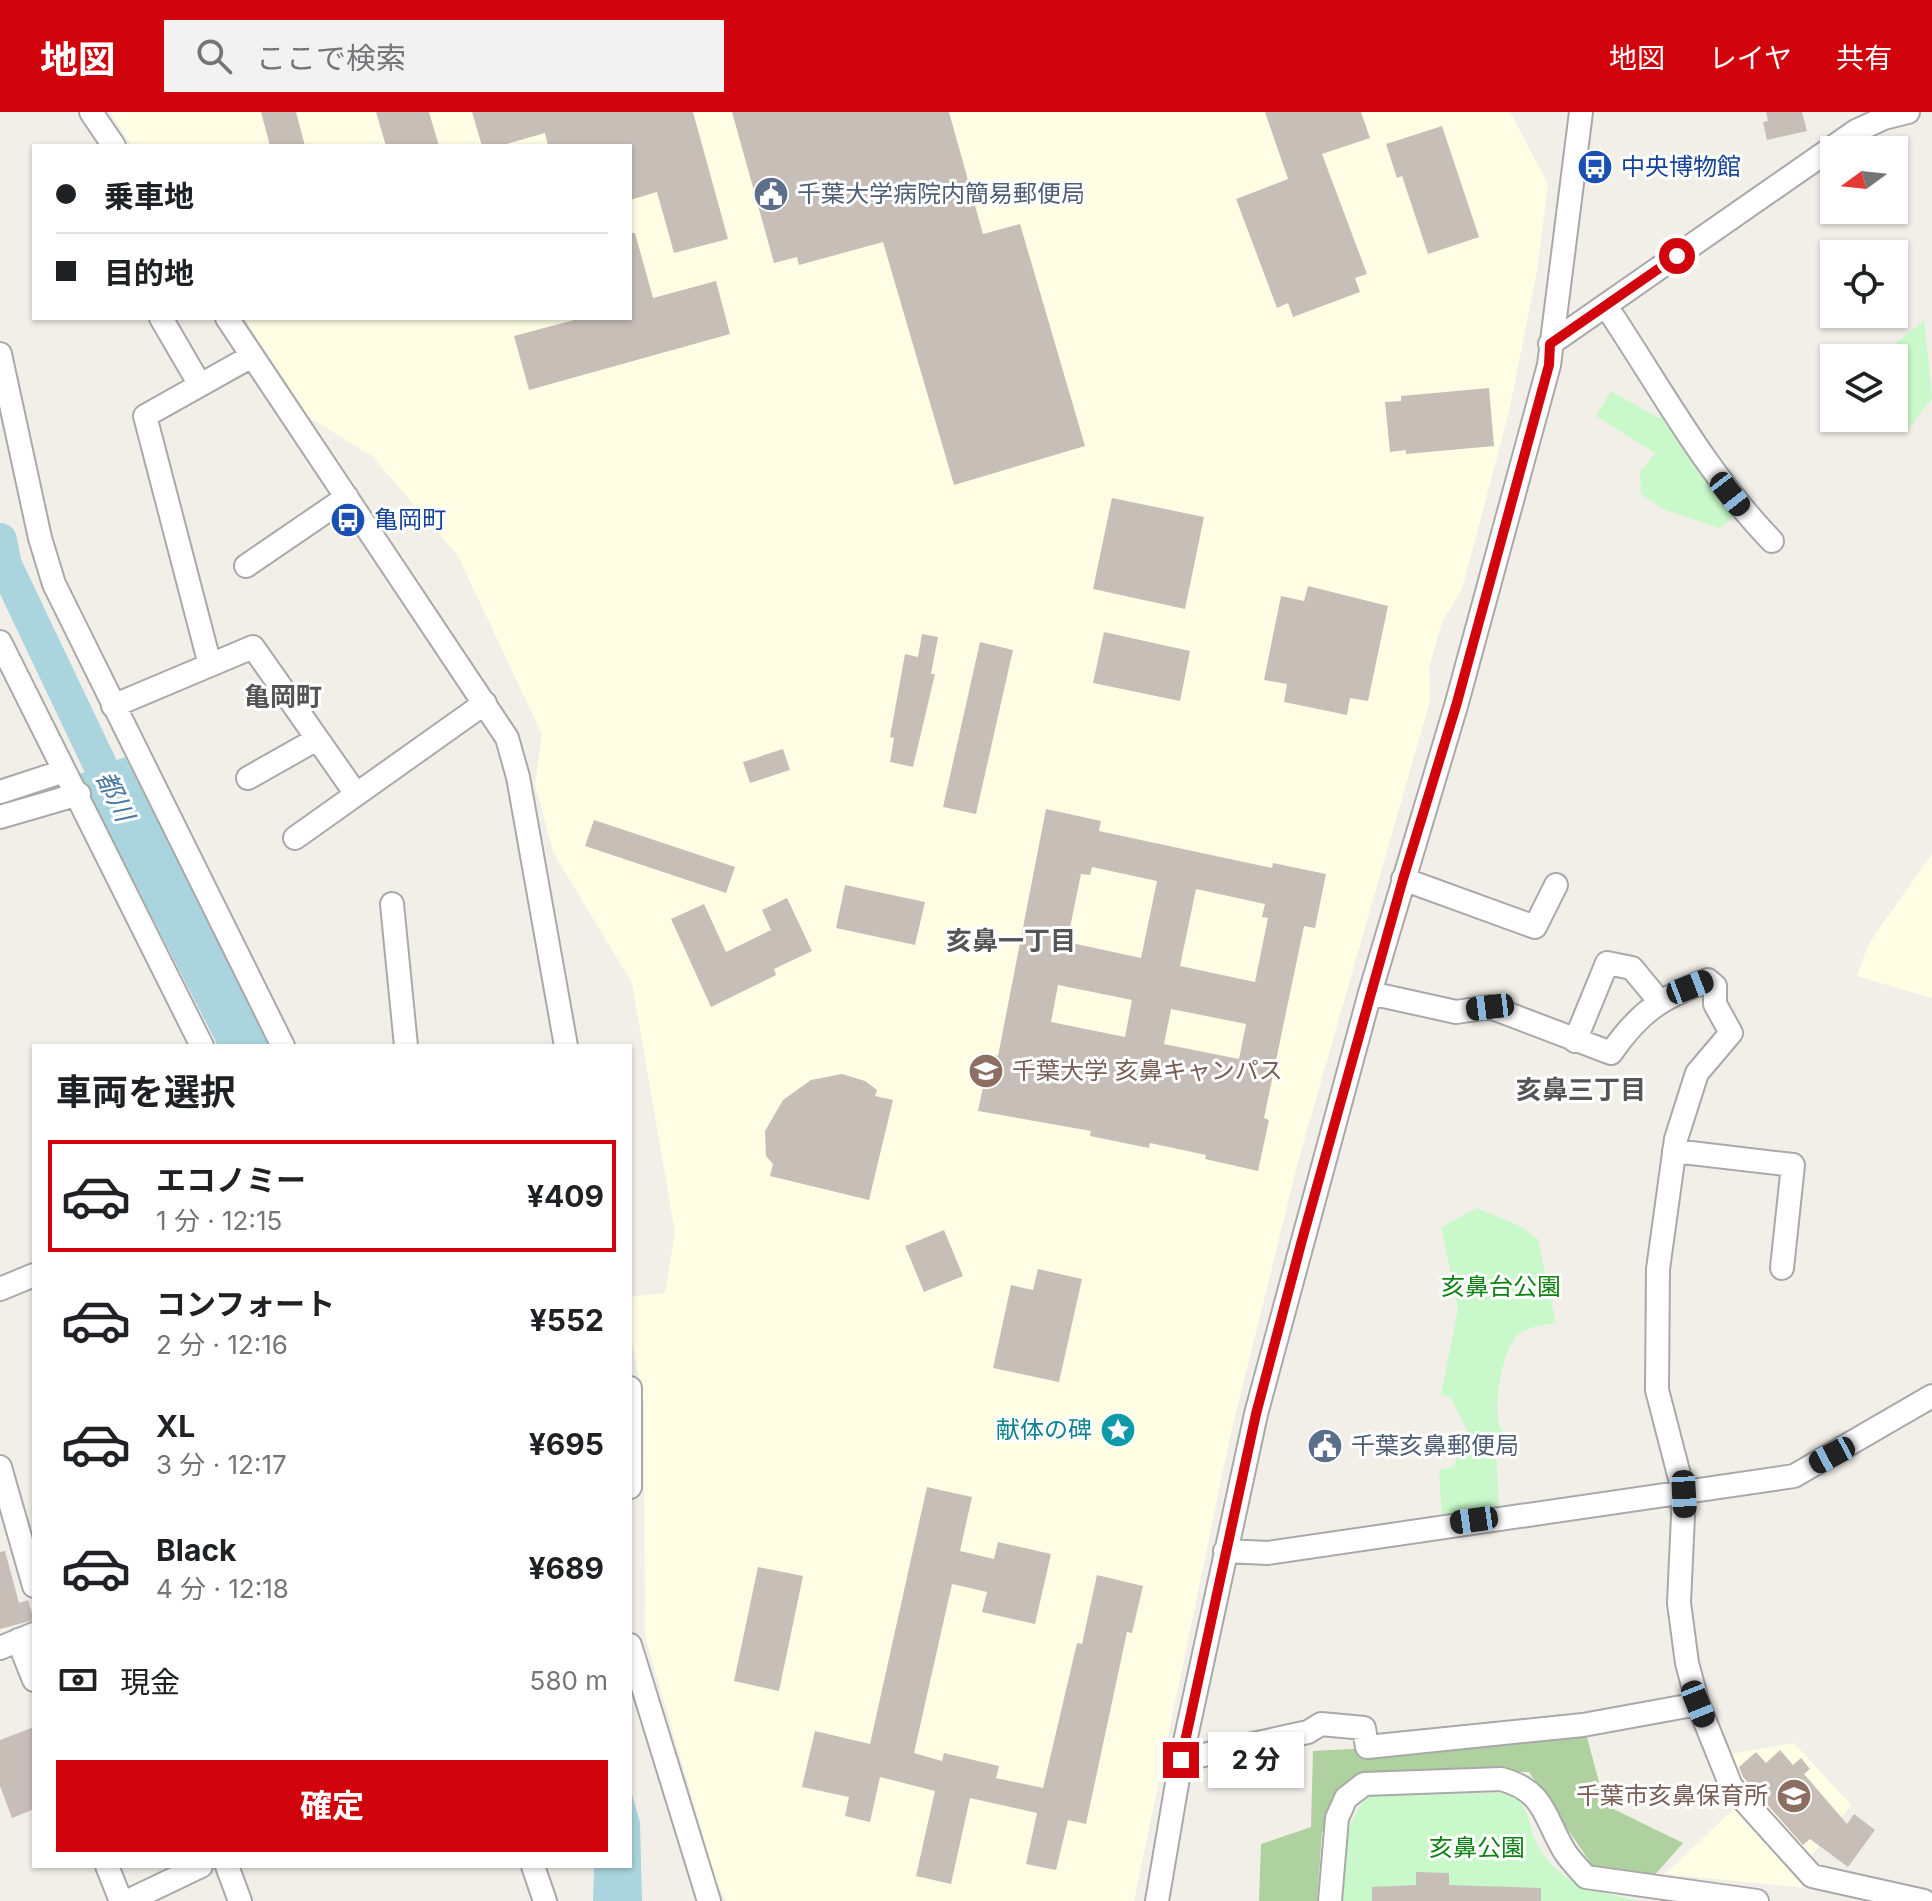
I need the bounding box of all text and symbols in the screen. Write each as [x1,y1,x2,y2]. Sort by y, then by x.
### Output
search box [164,20,724,92]
icon: search [192,34,236,78]
text: 地図 [40,36,116,82]
text: ここで検索 [256,40,406,76]
text: 地図 [1609,41,1665,75]
text: レイヤ [1709,41,1792,75]
text: 共有 [1836,41,1892,75]
north arrow [1820,136,1908,224]
map controls [1820,136,1908,432]
bus stop icon: 中央博物館 [1576,148,1614,186]
place label: 中央博物館 [1621,152,1741,181]
public building icon: 千葉大学病院内簡易郵便局 [752,175,790,213]
text: 乗車地 [104,178,194,214]
place label: 千葉大学病院内簡易郵便局 [797,179,1085,208]
route start [1659,238,1695,274]
button: locate [1820,240,1908,328]
text: 目的地 [104,255,194,291]
button: layers [1820,344,1908,432]
car [1706,468,1754,520]
bus stop icon: 亀岡町 [329,501,367,539]
place label: 亀岡町 [374,505,446,534]
district label: 亀岡町 [244,681,322,712]
water label: 都川 [90,766,142,829]
district label: 亥鼻一丁目 [946,925,1076,956]
car [1663,967,1717,1007]
car [1465,992,1515,1022]
school or university icon: 千葉大学 亥鼻キャンパス [967,1052,1005,1090]
place label: 千葉大学 亥鼻キャンパス [1012,1056,1283,1085]
text: 車両を選択 [56,1070,236,1114]
district label: 亥鼻三丁目 [1516,1074,1646,1105]
icon: car [60,1160,132,1232]
text: エコノミー [156,1162,306,1198]
text: ¥409 [527,1178,604,1214]
text: 1 分 · 12:15 [156,1205,282,1236]
park label: 亥鼻台公園 [1441,1272,1561,1301]
icon: car [60,1284,132,1356]
text: コンフォート [156,1286,335,1322]
text: ¥552 [530,1302,604,1338]
text: 2 分 · 12:16 [156,1329,288,1360]
icon: car [60,1408,132,1480]
text: XL [156,1408,195,1444]
place icon: 献体の碑 [1099,1411,1137,1449]
place label: 献体の碑 [996,1415,1092,1444]
text: ¥695 [529,1426,604,1462]
public building icon: 千葉亥鼻郵便局 [1306,1427,1344,1465]
place label: 千葉亥鼻郵便局 [1351,1431,1519,1460]
car [1805,1433,1859,1477]
text: 3 分 · 12:17 [156,1449,287,1480]
car [1671,1469,1697,1519]
car [1449,1505,1499,1535]
icon: car [60,1532,132,1604]
text: Black [156,1532,236,1568]
text: ¥689 [528,1550,604,1586]
text: 4 分 · 12:18 [156,1573,289,1604]
icon: cash [56,1658,100,1702]
text: 現金 [120,1664,180,1700]
text: 580 m [530,1665,608,1696]
car [1678,1677,1718,1731]
callout: 2 分 [1209,1732,1305,1788]
route end [1163,1742,1199,1778]
text: 2 分 [1232,1744,1280,1775]
button: 確定 [56,1760,608,1852]
school or university icon: 千葉市亥鼻保育所 [1775,1777,1813,1815]
place label: 千葉市亥鼻保育所 [1576,1781,1768,1810]
park label: 亥鼻公園 [1429,1833,1525,1862]

